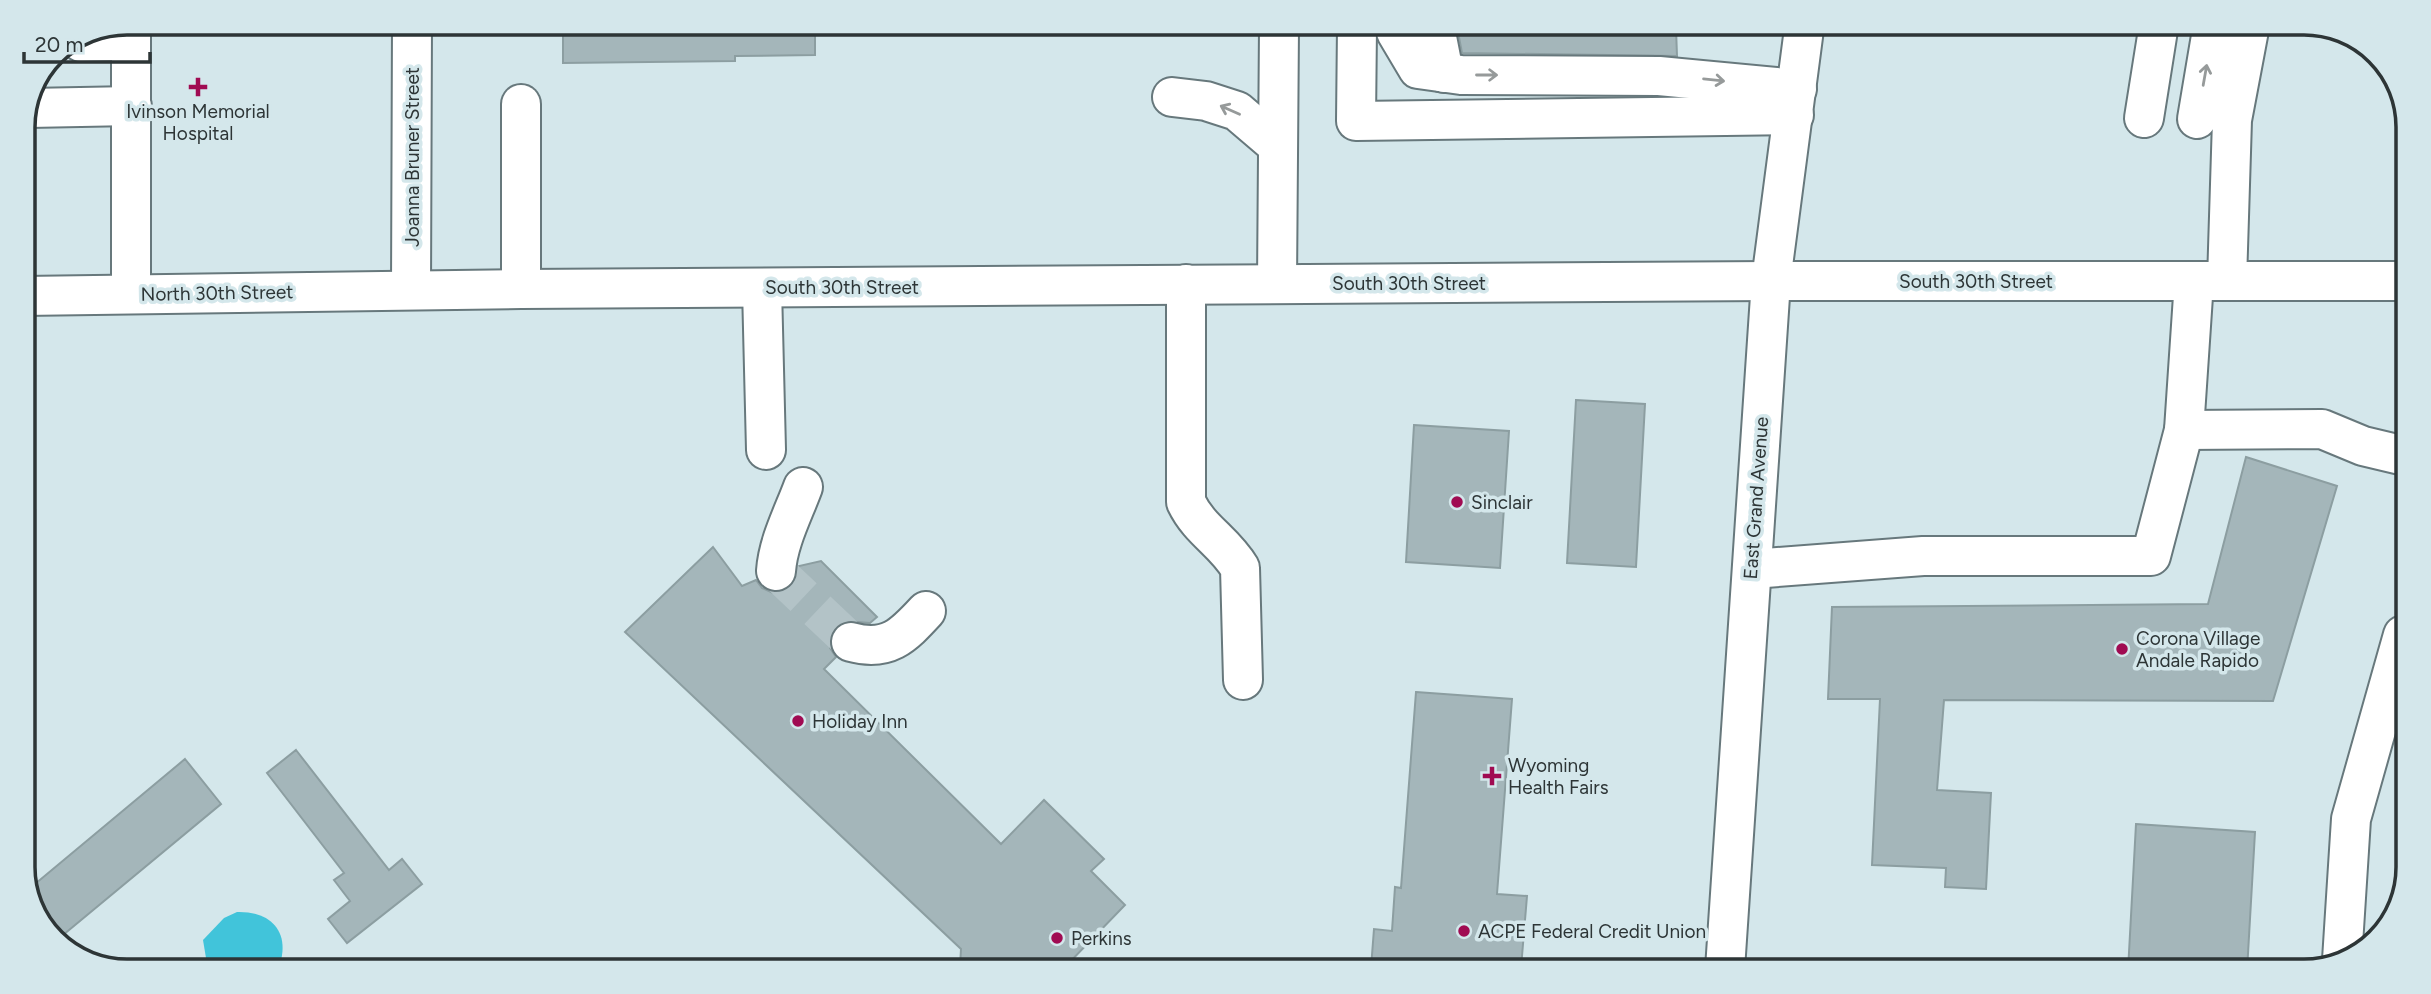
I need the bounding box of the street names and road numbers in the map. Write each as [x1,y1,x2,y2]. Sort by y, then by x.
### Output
street label: Joanna Bruner Street [401,67,424,247]
street label: South 30th Street [1899,270,2053,293]
street label: South 30th Street [1332,272,1486,295]
street label: South 30th Street [765,276,919,299]
street label: North 30th Street [140,280,294,306]
street label: East Grand Avenue [1739,416,1773,580]

